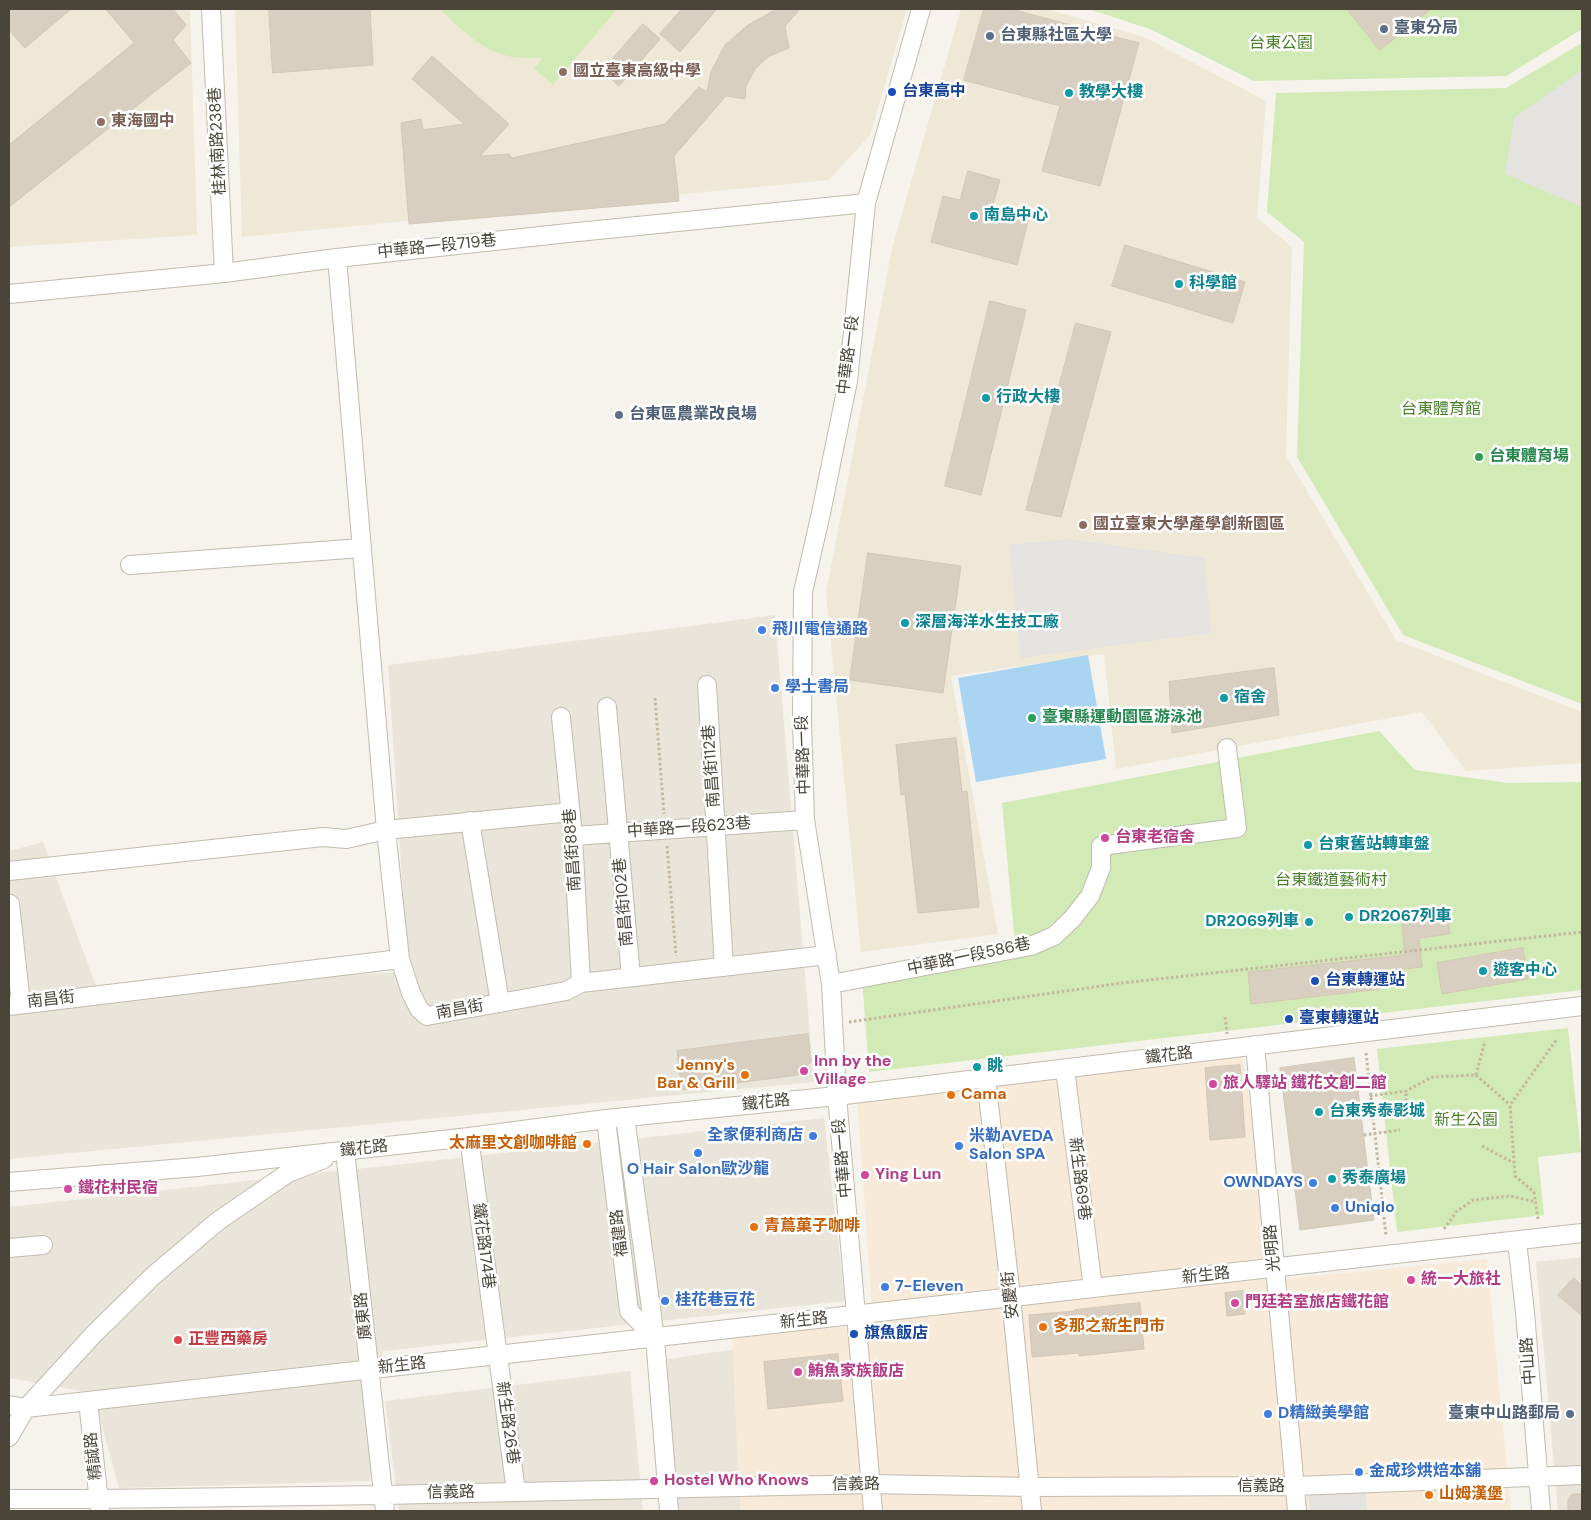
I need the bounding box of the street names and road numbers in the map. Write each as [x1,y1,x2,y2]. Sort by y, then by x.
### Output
street label: 桂林南路238巷 [206,86,230,196]
street label: 中華路一段719巷 [377,231,497,263]
street label: 中華路一段 [835,314,863,396]
street label: 中華路一段 [793,715,815,795]
street label: 南昌街112巷 [700,724,724,808]
street label: 南昌街88巷 [561,808,585,892]
street label: 中華路一段623巷 [626,814,752,842]
street label: 南昌街102巷 [611,857,637,947]
street label: 中華路一段586巷 [906,935,1032,979]
street label: 南昌街 [26,988,76,1012]
street label: 南昌街 [435,996,485,1024]
street label: 鐵花路 [1144,1044,1194,1068]
street label: 鐵花路 [741,1091,791,1115]
street label: 中華路一段 [830,1117,856,1199]
street label: 新生路69巷 [1064,1136,1094,1222]
street label: 鐵花路 [339,1137,389,1161]
street label: 鐵花路174巷 [468,1202,498,1290]
street label: 福建路 [608,1208,632,1258]
street label: 光明路 [1261,1223,1285,1273]
street label: 新生路 [1181,1264,1231,1288]
street label: 安慶街 [999,1270,1023,1320]
street label: 廣東路 [352,1291,376,1341]
street label: 新生路 [779,1309,829,1333]
street label: 中山路 [1518,1336,1540,1386]
street label: 新生路 [377,1354,427,1378]
street label: 新生路26巷 [492,1380,522,1466]
street label: 精誠路 [82,1431,106,1481]
street label: 信義路 [832,1475,880,1495]
street label: 信義路 [1237,1477,1285,1497]
street label: 信義路 [427,1483,475,1503]

